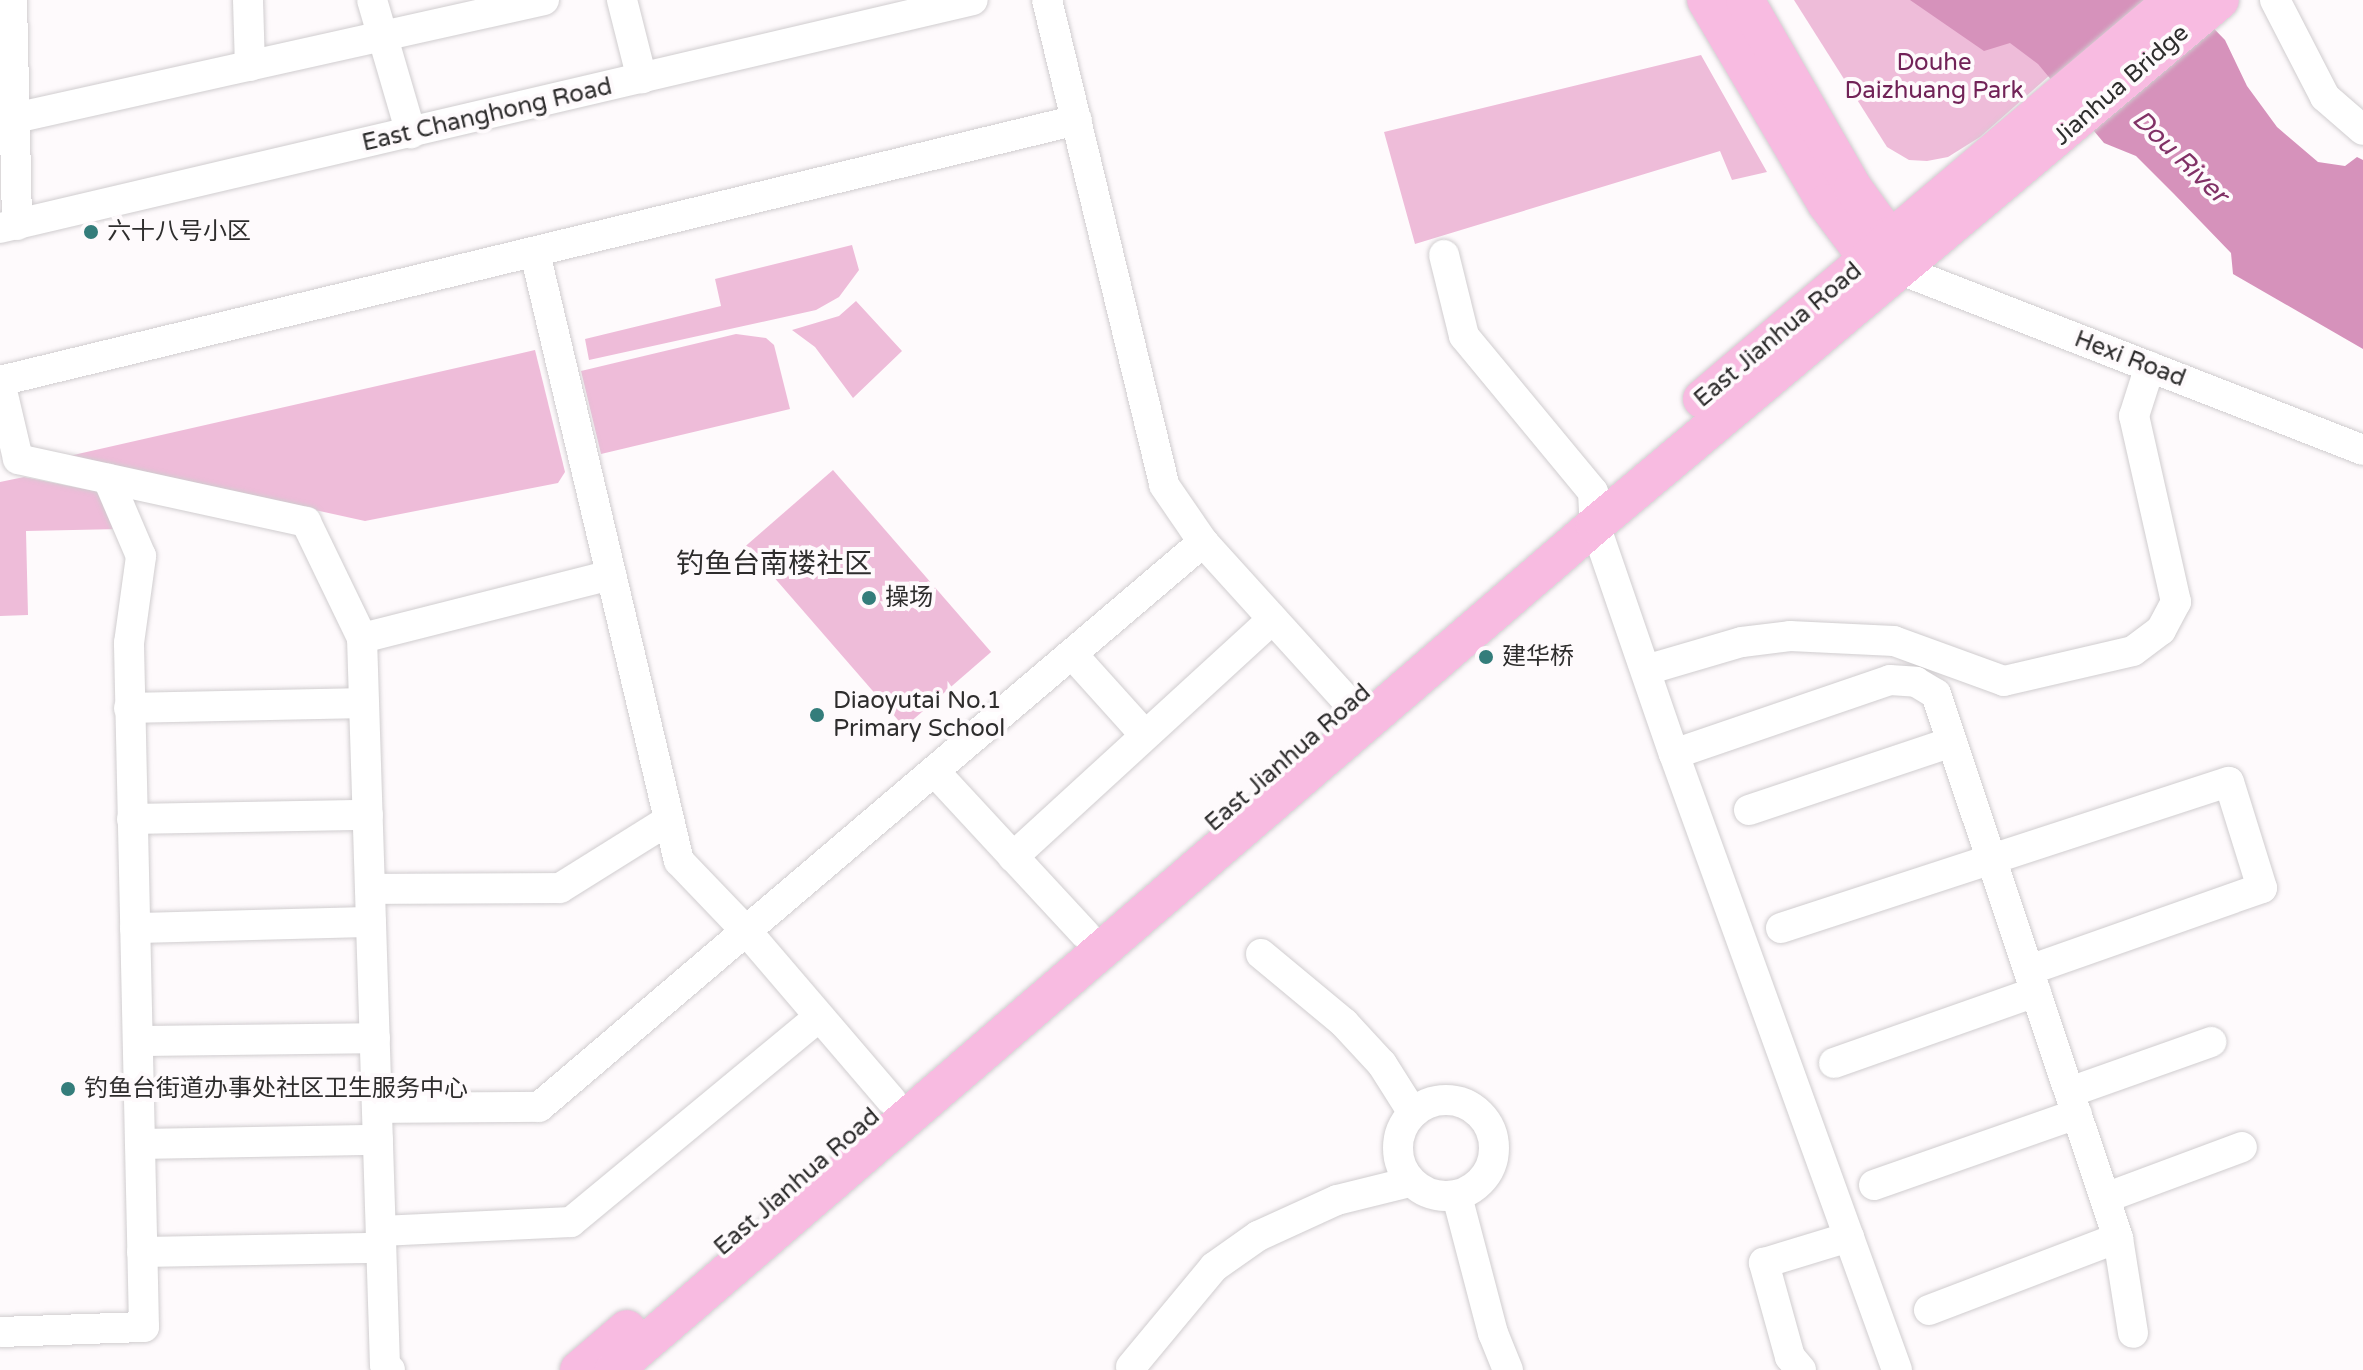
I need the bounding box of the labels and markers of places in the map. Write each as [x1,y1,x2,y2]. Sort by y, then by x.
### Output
place label: 六十八号小区 [107,218,251,246]
marker: 六十八号小区 [82,223,100,241]
place label: 操场 [885,584,933,612]
marker: 操场 [860,589,878,607]
place label: 建华桥 [1502,643,1574,671]
marker: 建华桥 [1477,648,1495,666]
place label: Diaoyutai No.1 Primary School [833,687,1005,743]
marker: Diaoyutai No.1 Primary School [808,706,826,724]
place label: 钓鱼台街道办事处社区卫生服务中心 [84,1075,468,1103]
marker: 钓鱼台街道办事处社区卫生服务中心 [59,1080,77,1098]

